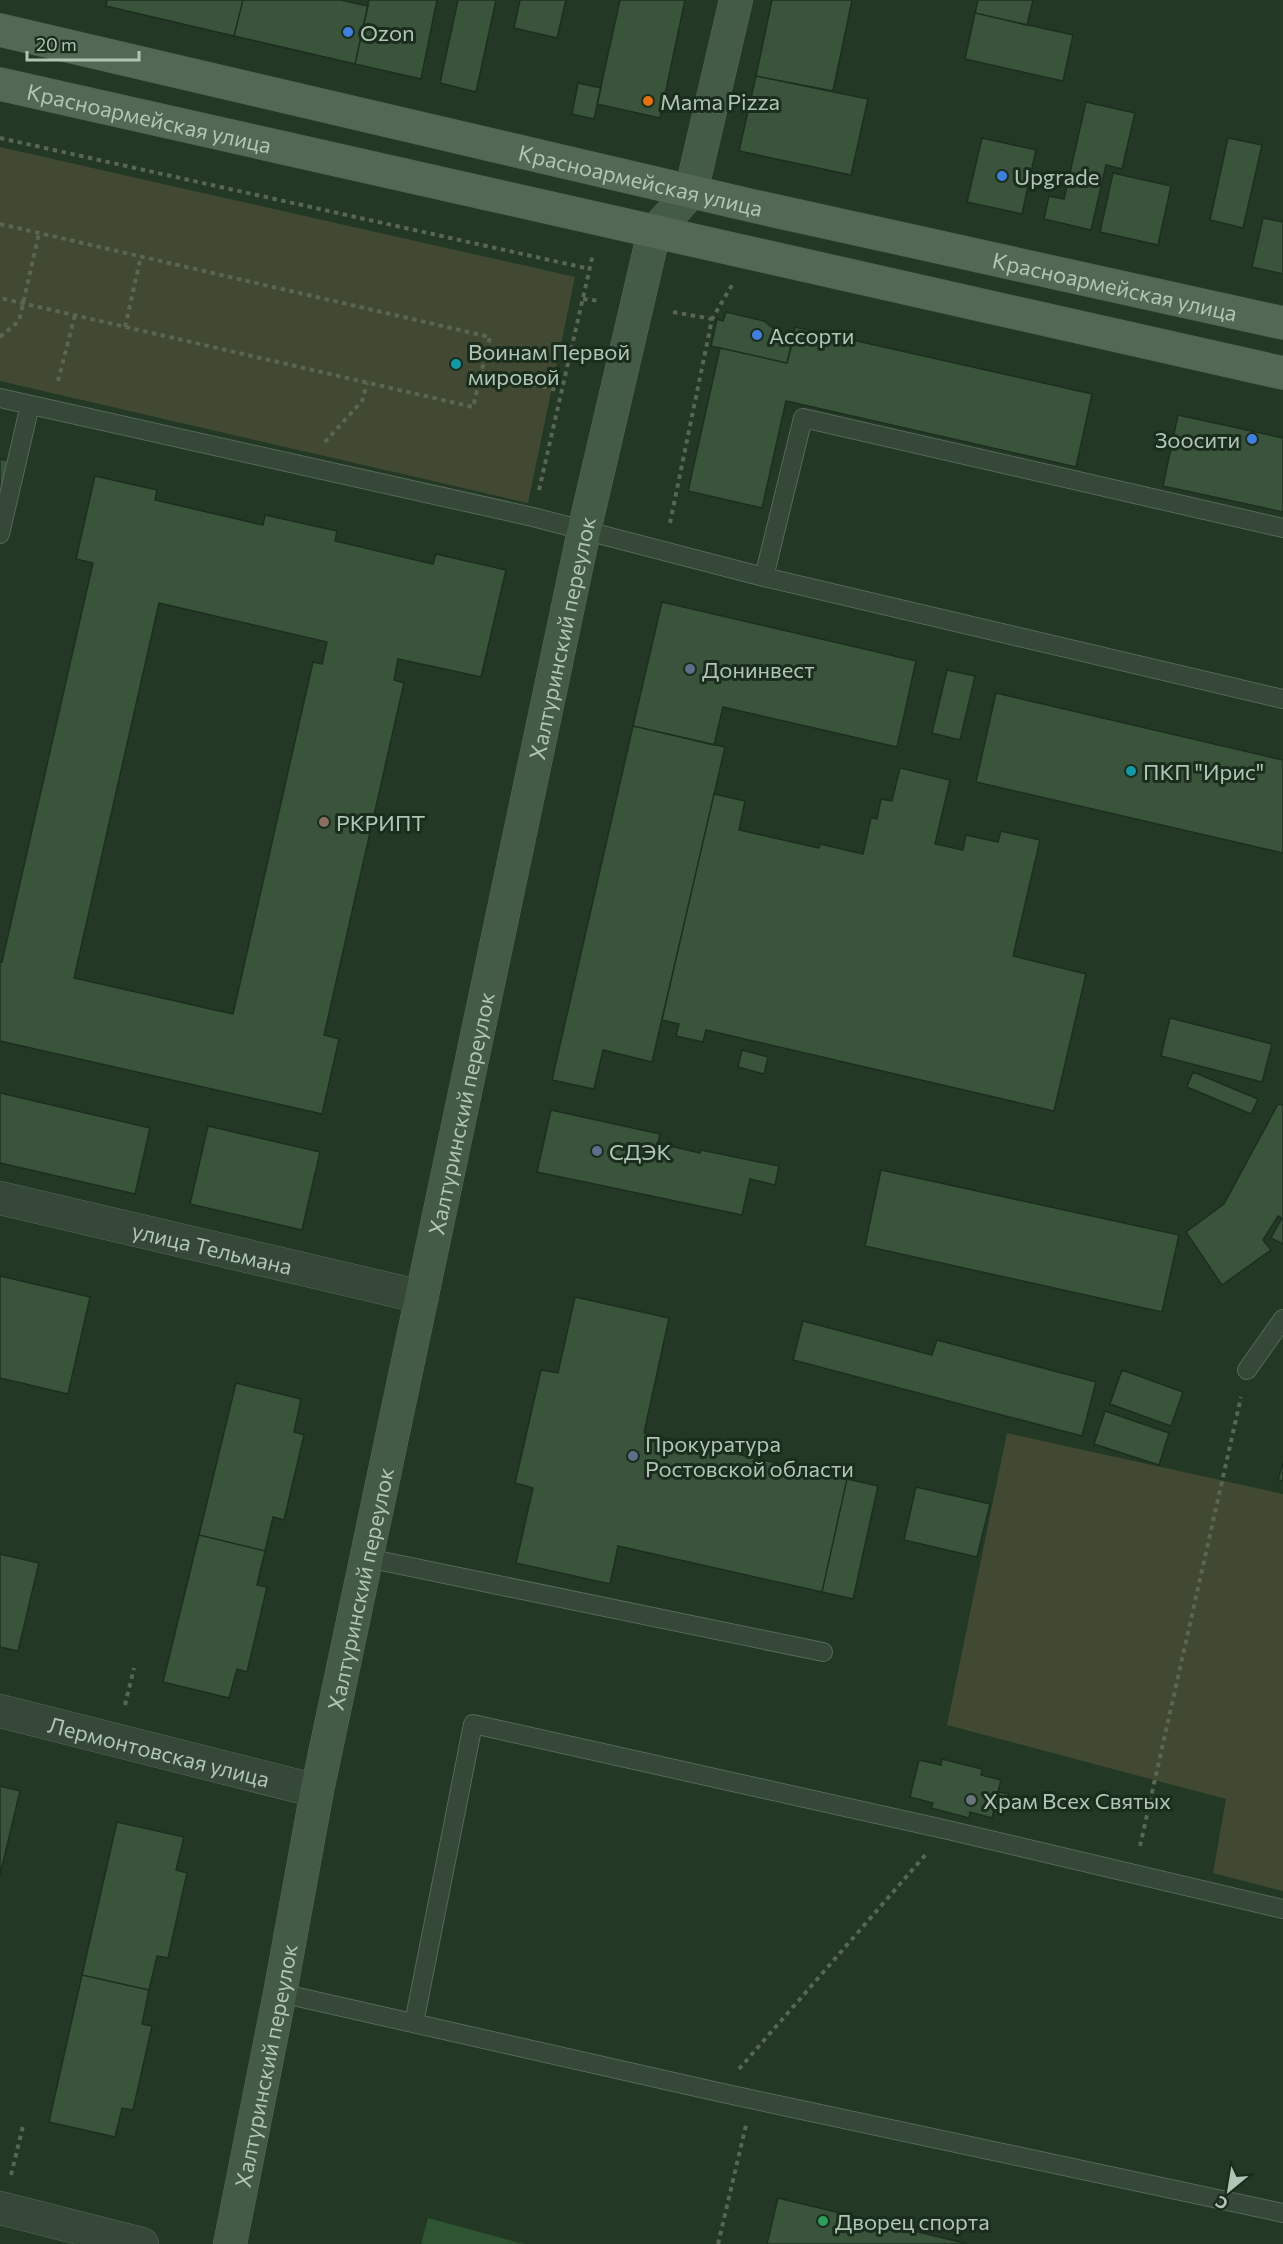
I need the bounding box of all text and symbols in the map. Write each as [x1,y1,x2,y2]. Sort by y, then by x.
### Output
place label: Ozon [360,19,415,46]
scale bar [27,24,140,62]
marker: Ozon [341,25,355,39]
text: 20 m [36,33,77,55]
street label: Красноармейская улица [24,77,274,158]
place label: Mama Pizza [660,88,780,115]
marker: Mama Pizza [641,94,655,108]
street label: Красноармейская улица [516,138,765,221]
place label: Upgrade [1014,163,1099,190]
marker: Upgrade [995,169,1009,183]
street label: Красноармейская улица [990,246,1240,326]
place label: Ассорти [769,322,854,349]
marker: Ассорти [750,328,764,342]
place label: Воинам Первой мировой [468,338,630,390]
marker: Воинам Первой мировой [449,357,463,371]
place label: Зоосити [1155,426,1240,453]
marker: Зоосити [1245,432,1259,446]
street label: Халтуринский переулок [522,514,601,762]
place label: Донинвест [702,656,815,683]
marker: Донинвест [683,662,697,676]
place label: ПКП "Ирис" [1143,758,1264,785]
marker: ПКП "Ирис" [1124,764,1138,778]
place label: РКРИПТ [336,809,425,836]
marker: РКРИПТ [317,815,331,829]
street label: Халтуринский переулок [422,989,500,1237]
place label: СДЭК [609,1138,671,1165]
marker: СДЭК [590,1144,604,1158]
street label: улица Тельмана [130,1216,295,1280]
place label: Прокуратура Ростовской области [645,1430,854,1482]
marker: Прокуратура Ростовской области [626,1449,640,1463]
street label: Халтуринский переулок [321,1465,399,1713]
street label: Лермонтовская улица [45,1710,273,1792]
place label: Храм Всех Святых [983,1787,1171,1814]
marker: Храм Всех Святых [964,1793,978,1807]
street label: Халтуринский переулок [228,1941,302,2190]
north arrow [1199,2160,1259,2220]
text: С [1212,2192,1231,2214]
place label: Дворец спорта [835,2208,990,2235]
marker: Дворец спорта [816,2214,830,2228]

